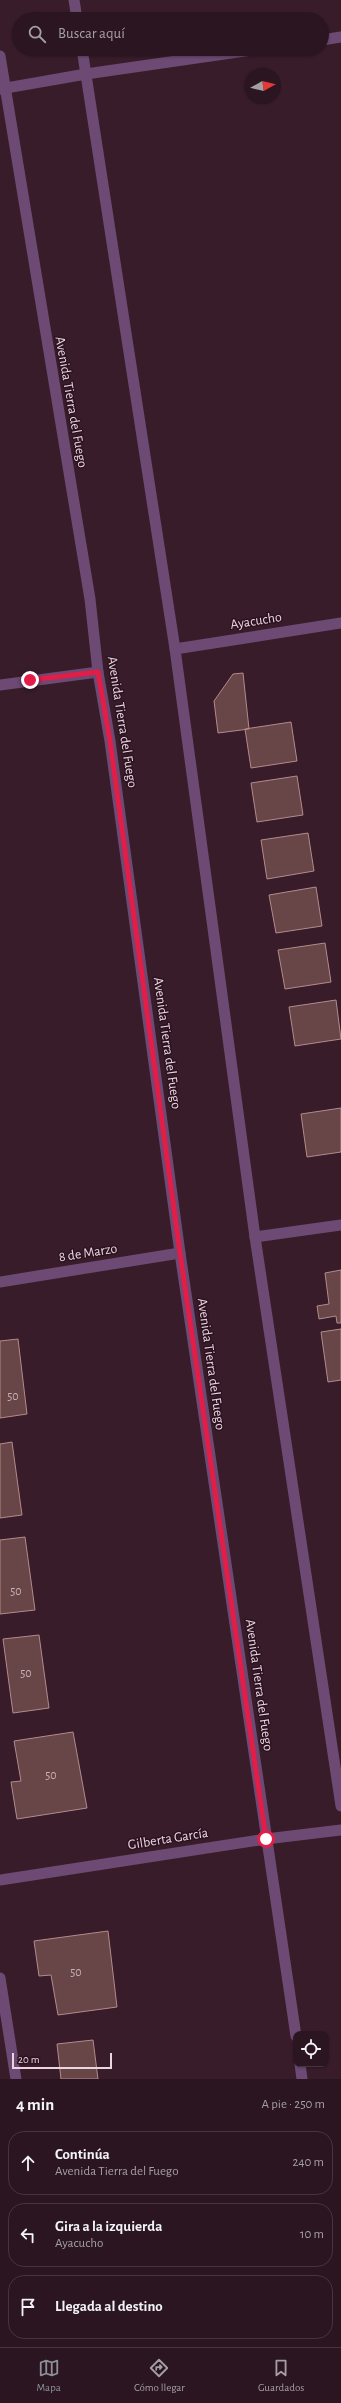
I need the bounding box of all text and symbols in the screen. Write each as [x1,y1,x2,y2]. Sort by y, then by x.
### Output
search box [12,12,329,56]
icon: search [26,23,48,45]
text: Buscar aquí [58,26,125,41]
north arrow [245,68,281,104]
street label: Avenida Tierra del Fuego [53,335,89,469]
street label: Ayacucho [229,610,283,632]
street label: Avenida Tierra del Fuego [105,655,139,789]
route end [21,671,39,689]
street label: Avenida Tierra del Fuego [151,976,183,1110]
street label: 8 de Marzo [58,1241,118,1265]
street label: Avenida Tierra del Fuego [195,1297,227,1431]
house number: 50 [7,1390,19,1402]
house number: 50 [10,1585,22,1597]
street label: Avenida Tierra del Fuego [243,1618,275,1752]
house number: 50 [20,1667,32,1679]
house number: 50 [45,1769,57,1781]
street label: Gilberta García [127,1826,210,1852]
route start [257,1830,275,1848]
house number: 50 [70,1966,82,1978]
map controls [293,2031,329,2067]
button: locate [293,2031,329,2067]
scale bar [12,2051,112,2070]
text: 20 m [18,2054,39,2065]
text: 4 min [16,2096,54,2113]
text: A pie · 250 m [262,2098,325,2111]
text: Continúa [55,2147,110,2162]
icon: ahead [17,2152,39,2174]
text: 240 m [292,2156,324,2169]
text: Avenida Tierra del Fuego [55,2165,179,2178]
text: Gira a la izquierda [55,2219,162,2234]
icon: left [17,2224,39,2246]
text: 10 m [300,2228,324,2241]
text: Ayacucho [55,2237,103,2250]
icon: arrive [17,2296,39,2318]
text: Llegada al destino [55,2299,163,2314]
tab: Mapa [37,2357,61,2394]
tab: Cómo llegar [134,2357,185,2394]
tab: Guardados [258,2357,304,2394]

